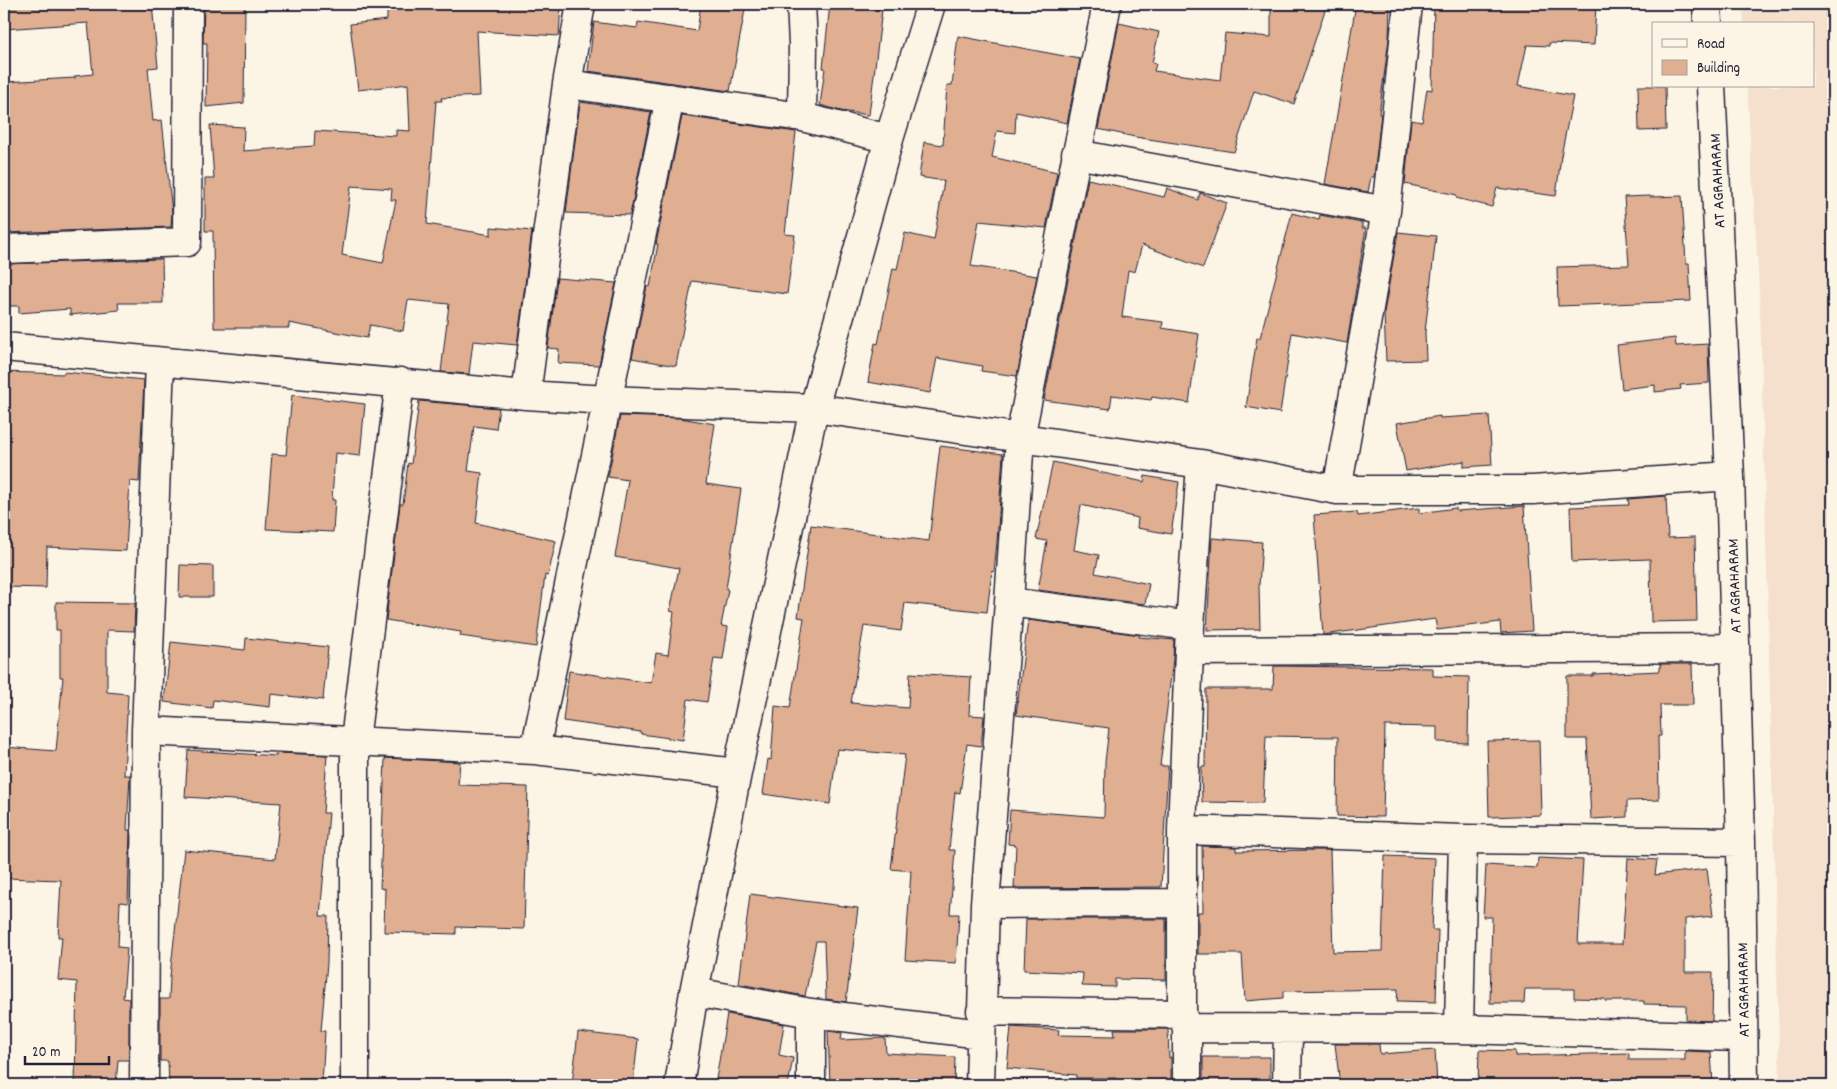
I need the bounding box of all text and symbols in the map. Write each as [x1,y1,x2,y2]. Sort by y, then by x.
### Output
legend [1652,22,1814,88]
text: Road [1697,34,1725,56]
text: Building [1697,58,1740,80]
street label: AT AGRAHARAM [1705,133,1732,229]
street label: AT AGRAHARAM [1722,538,1749,634]
street label: AT AGRAHARAM [1732,942,1757,1038]
scale bar [25,1034,109,1066]
text: 20 m [32,1042,60,1064]

